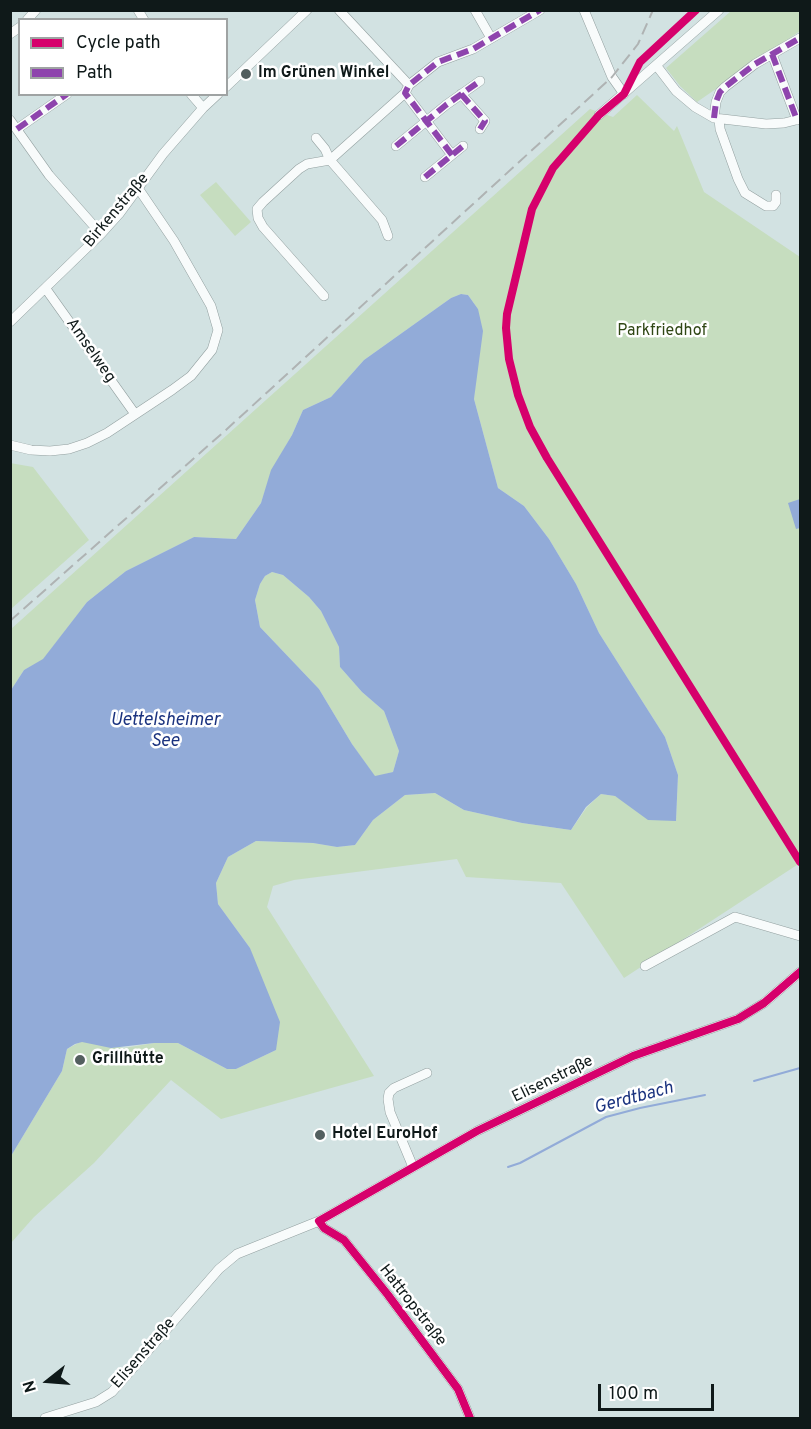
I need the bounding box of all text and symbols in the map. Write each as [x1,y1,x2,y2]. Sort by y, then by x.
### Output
legend [18,18,228,96]
text: Cycle path [76,32,161,55]
text: Path [76,62,113,85]
place label: Im Grünen Winkel [258,64,389,84]
marker: Im Grünen Winkel [239,67,253,81]
street label: Birkenstraße [80,170,154,252]
street label: Amselweg [61,315,119,387]
park label: Parkfriedhof [617,322,707,342]
water label: Uettelsheimer See [110,710,220,752]
place label: Grillhütte [92,1050,164,1070]
street label: Elisenstraße [509,1052,597,1108]
marker: Grillhütte [73,1053,87,1067]
water label: Gerdtbach [592,1078,676,1120]
place label: Hotel EuroHof [332,1125,437,1145]
marker: Hotel EuroHof [313,1128,327,1142]
street label: Hattropstraße [374,1261,450,1351]
street label: Elisenstraße [108,1315,180,1393]
north arrow [18,1351,78,1411]
scale bar [601,1372,716,1410]
text: N [20,1378,42,1395]
text: 100 m [609,1383,658,1406]

